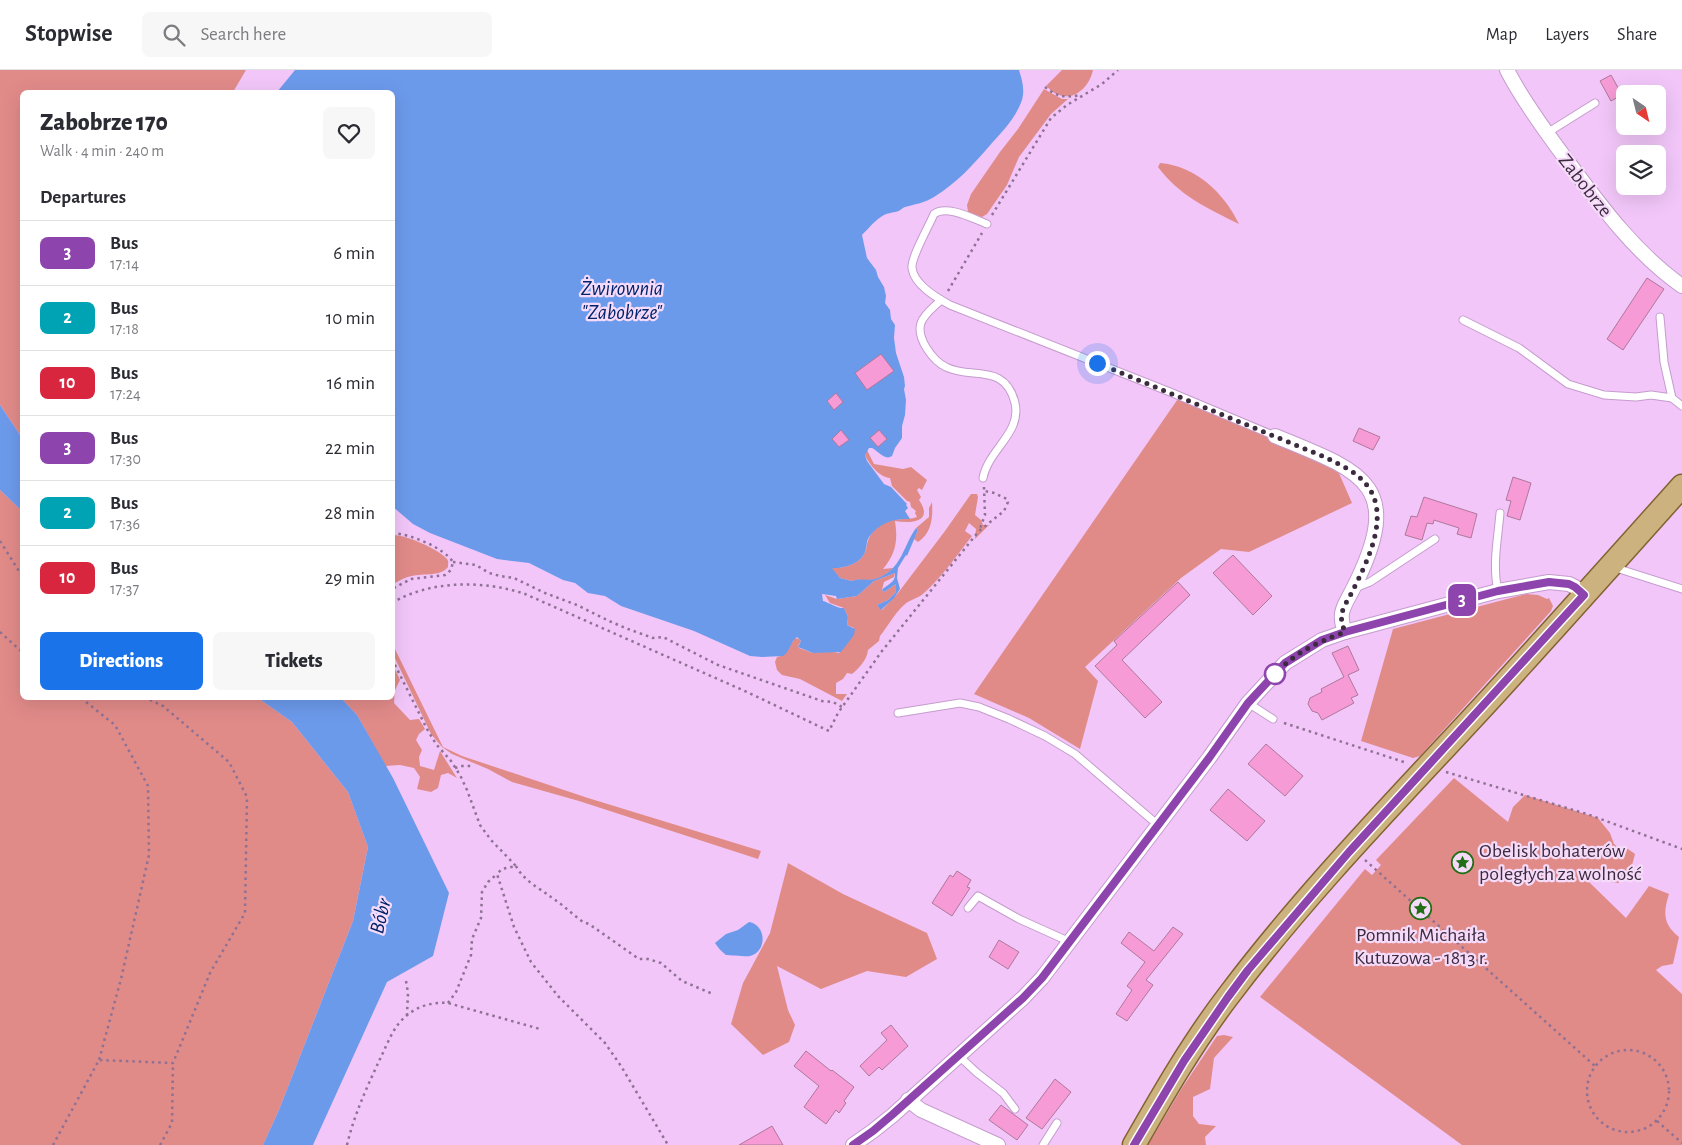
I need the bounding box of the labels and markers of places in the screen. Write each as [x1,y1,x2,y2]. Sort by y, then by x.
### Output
unlabelled marker [1264,663,1286,685]
place label: Obelisk bohaterów poległych za wolność [1479,841,1642,884]
place icon: Obelisk bohaterów poległych za wolność [1451,850,1475,874]
place icon: Pomnik Michaiła Kutuzowa - 1813 r. [1409,896,1433,920]
place label: Pomnik Michaiła Kutuzowa - 1813 r. [1354,925,1488,968]

